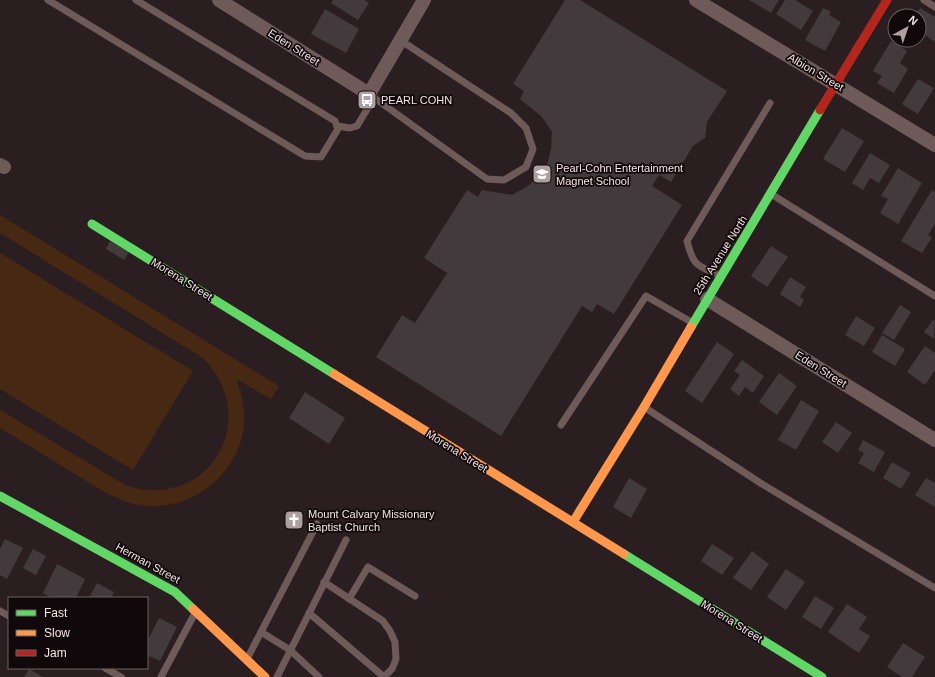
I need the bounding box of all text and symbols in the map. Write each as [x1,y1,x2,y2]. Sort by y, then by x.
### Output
north arrow [887,8,927,48]
text: N [907,13,920,28]
street label: Eden Street [266,27,322,67]
street label: Albion Street [786,51,846,93]
bus stop icon: PEARL COHN [356,89,378,111]
place label: PEARL COHN [381,94,452,106]
place label: Pearl-Cohn Entertainment Magnet School [556,162,683,187]
school or university icon: Pearl-Cohn Entertainment Magnet School [531,163,553,185]
street label: 25th Avenue North [691,213,749,297]
street label: Morena Street [149,255,215,303]
street label: Eden Street [793,349,849,389]
street label: Morena Street [424,427,490,475]
place label: Mount Calvary Missionary Baptist Church [308,508,435,533]
church icon: Mount Calvary Missionary Baptist Church [283,509,305,531]
street label: Herman Street [114,540,182,586]
legend [8,597,148,669]
street label: Morena Street [699,597,765,645]
text: Fast [44,606,68,620]
text: Slow [44,626,70,640]
text: Jam [44,646,67,660]

